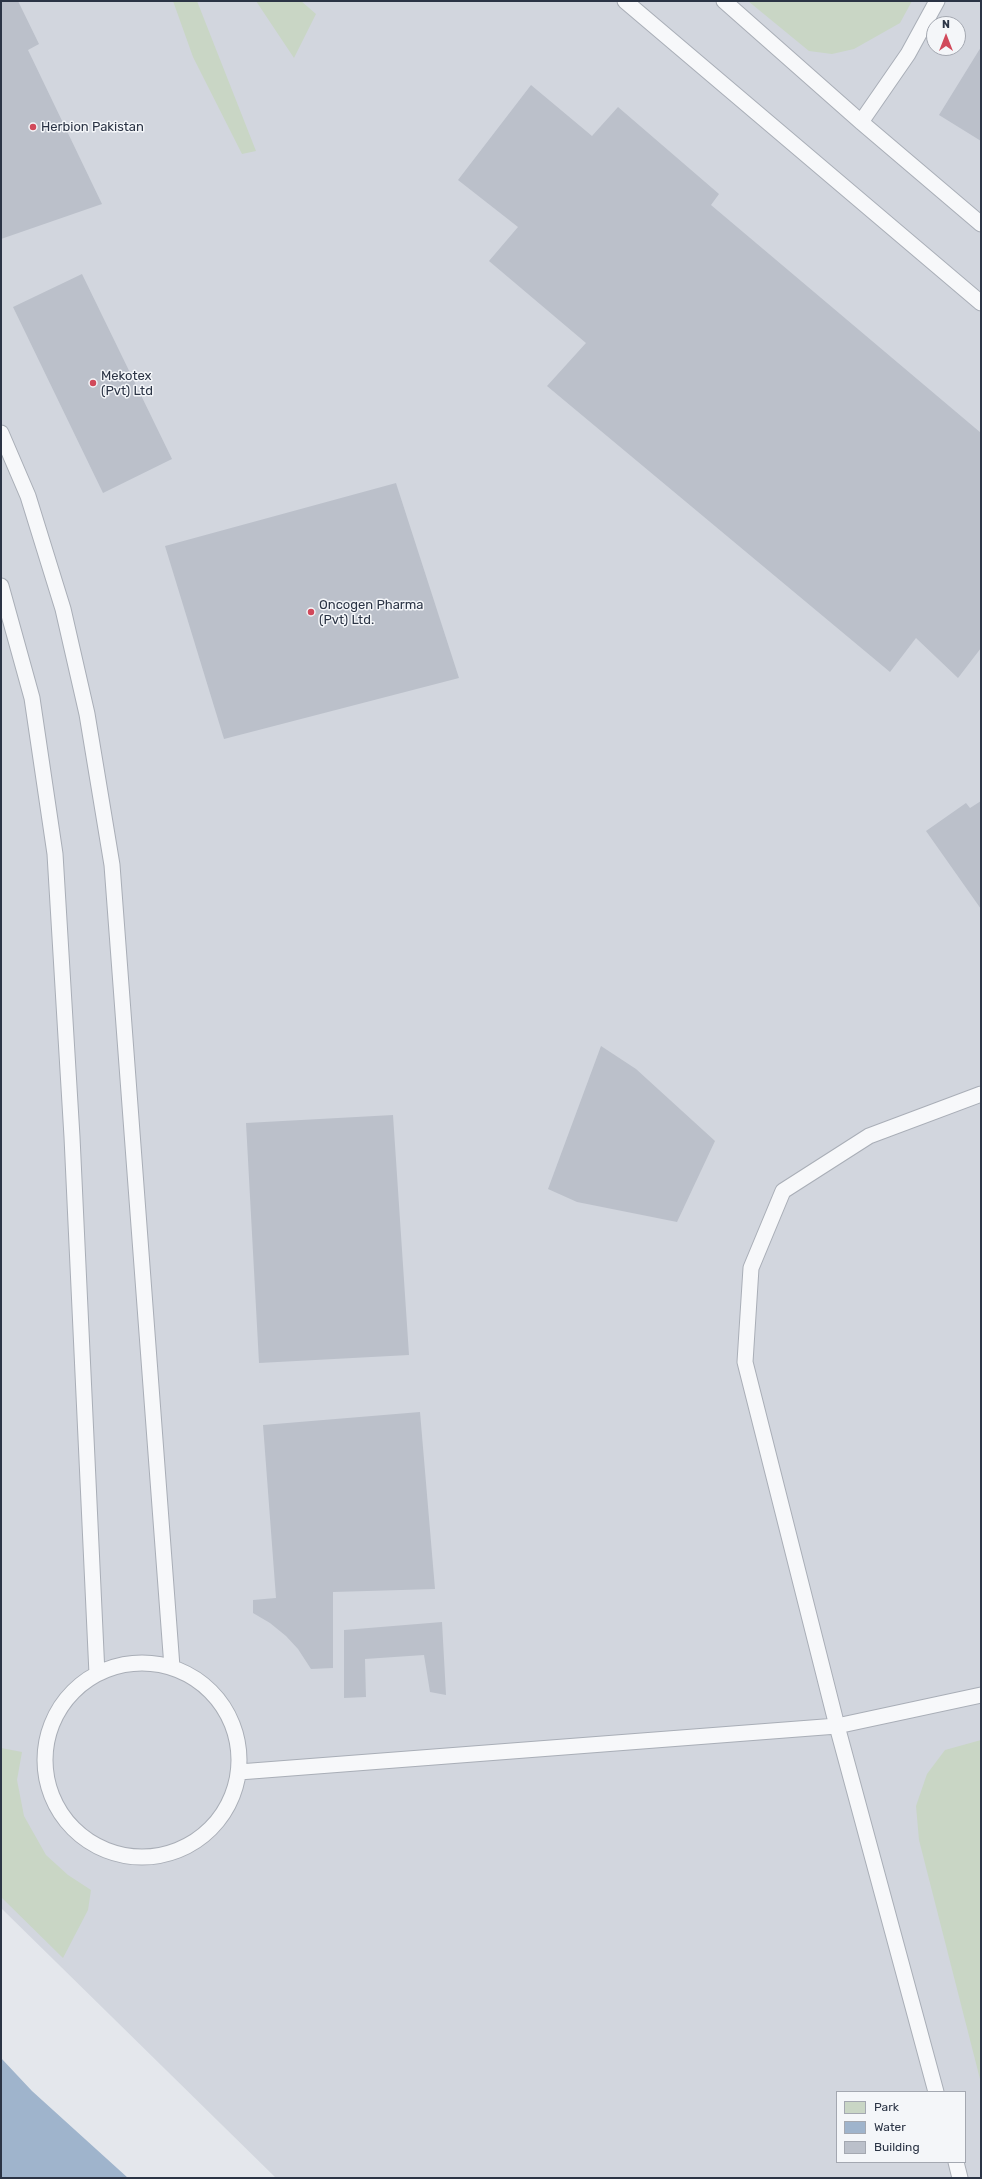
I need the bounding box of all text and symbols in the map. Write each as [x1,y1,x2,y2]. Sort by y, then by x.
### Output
north arrow [926,16,966,56]
text: N [942,18,950,31]
place label: Herbion Pakistan [41,119,144,135]
marker: Herbion Pakistan [28,122,38,132]
place label: Mekotex (Pvt) Ltd [101,368,153,399]
marker: Mekotex (Pvt) Ltd [88,378,98,388]
place label: Oncogen Pharma (Pvt) Ltd. [319,597,424,628]
marker: Oncogen Pharma (Pvt) Ltd. [306,607,316,617]
legend [836,2091,966,2163]
text: Park [874,2100,899,2114]
text: Water [874,2120,906,2134]
text: Building [874,2140,920,2154]

